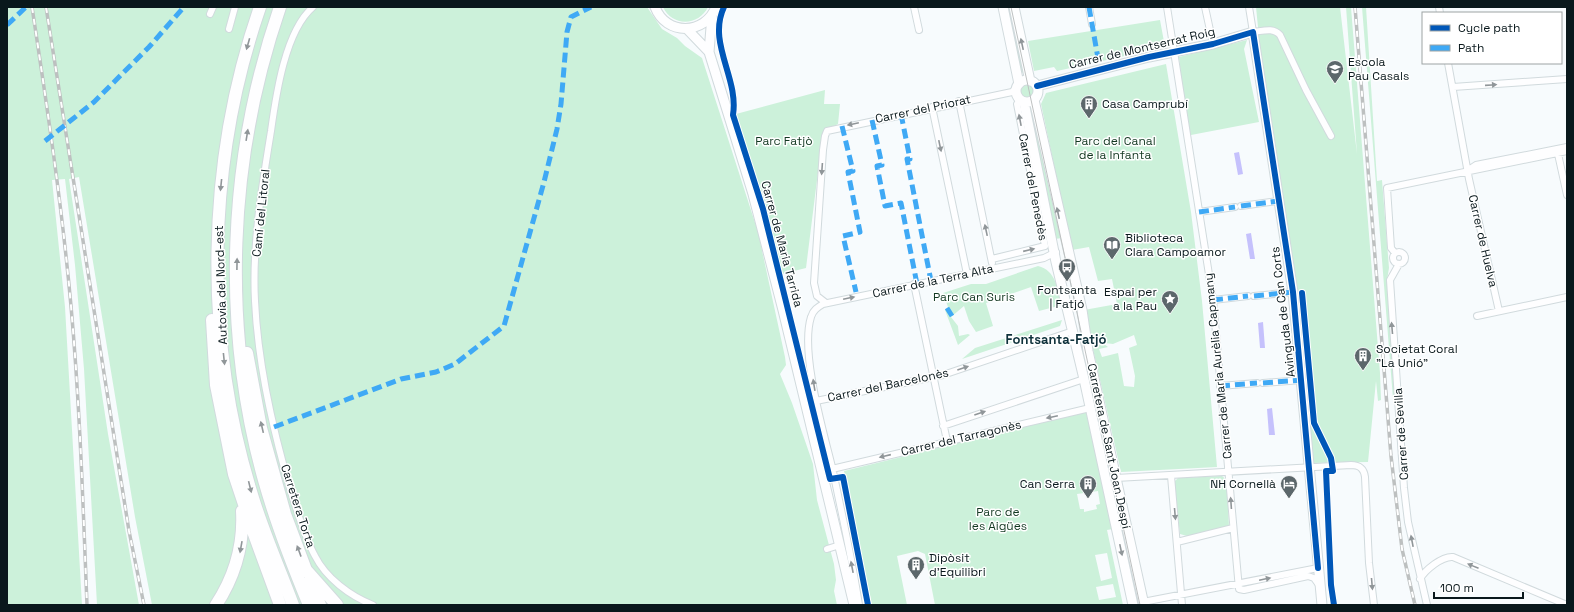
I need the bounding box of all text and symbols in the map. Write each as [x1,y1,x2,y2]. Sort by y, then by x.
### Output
legend [1422,12,1562,64]
text: Cycle path [1458,20,1520,36]
street label: Carrer de Montserrat Roig [1067,23,1217,73]
one-way arrow [245,38,251,50]
one-way arrow [1018,38,1024,50]
text: Path [1458,40,1484,56]
place label: Escola Pau Casals [1348,54,1409,84]
school or university icon: Escola Pau Casals [1325,59,1345,84]
one-way arrow [1485,81,1497,88]
street label: Carrer del Priorat [874,91,972,127]
building icon: Casa Camprubí [1079,94,1099,119]
place label: Casa Camprubí [1102,96,1188,112]
one-way arrow [1016,114,1022,126]
one-way arrow [847,121,859,127]
one-way arrow [244,129,250,141]
street label: Carrer del Penedès [1015,132,1051,242]
park label: Parc Fatjò [755,133,813,149]
park label: Parc del Canal de la Infanta [1074,133,1156,163]
one-way arrow [937,139,943,152]
one-way arrow [818,163,825,175]
street label: Camí del Litoral [248,168,274,258]
one-way arrow [218,179,225,191]
street label: Carrer de Maria Tarrida [757,179,807,309]
street label: Carrer de Huelva [1465,193,1501,289]
one-way arrow [1055,207,1061,219]
one-way arrow [982,224,988,236]
street label: Autovia del Nord-est [211,225,231,345]
place label: Biblioteca Clara Campoamor [1125,230,1227,260]
library icon: Biblioteca Clara Campoamor [1102,235,1122,260]
one-way arrow [1023,246,1036,252]
street label: Avinguda de Can Corts [1267,246,1299,378]
one-way arrow [234,257,240,270]
bus stop icon: Fontsanta | Fatjó [1057,257,1077,282]
street label: Carrer de la Terra Alta [871,260,995,302]
street label: Carrer de Maria Aurèlia Capmany [1200,272,1236,460]
place label: Fontsanta | Fatjó [1037,282,1097,312]
place label: Espai per a la Pau [1104,284,1157,314]
park label: Parc Can Suris [933,289,1015,305]
place icon: Espai per a la Pau [1160,289,1180,314]
one-way arrow [842,295,855,301]
one-way arrow [1389,322,1396,334]
district label: Fontsanta-Fatjó [1006,331,1106,348]
place label: Societat Coral "La Unió" [1376,341,1458,371]
building icon: Societat Coral "La Unió" [1353,346,1373,371]
one-way arrow [221,353,228,366]
street label: Carretera de Sant Joan Despí [1084,362,1134,530]
street label: Carrer del Barcelonès [826,364,950,406]
one-way arrow [958,365,970,371]
one-way arrow [810,379,816,391]
street label: Carrer de Sevilla [1390,387,1412,481]
one-way arrow [975,410,987,416]
one-way arrow [1046,414,1058,420]
street label: Carrer del Tarragonès [899,416,1023,460]
one-way arrow [258,421,264,433]
one-way arrow [879,453,891,459]
street label: Carretera Torta [277,462,319,550]
building icon: Can Serra [1078,474,1098,499]
hotel icon: NH Cornellà [1279,474,1299,499]
place label: Can Serra [1020,476,1075,492]
place label: NH Cornellà [1210,476,1276,492]
one-way arrow [247,481,253,493]
one-way arrow [1228,497,1235,509]
park label: Parc de les Aigües [969,504,1027,534]
one-way arrow [1171,508,1178,520]
one-way arrow [1409,535,1415,547]
one-way arrow [237,541,243,553]
one-way arrow [1118,544,1124,557]
one-way arrow [295,545,301,557]
place label: Dipòsit d'Equilibri [929,550,986,580]
building icon: Dipòsit d'Equilibri [906,555,926,580]
one-way arrow [849,560,855,573]
one-way arrow [1467,562,1479,568]
scale bar [1434,574,1523,600]
one-way arrow [1259,576,1271,582]
one-way arrow [1369,578,1376,590]
text: 100 m [1440,580,1474,596]

